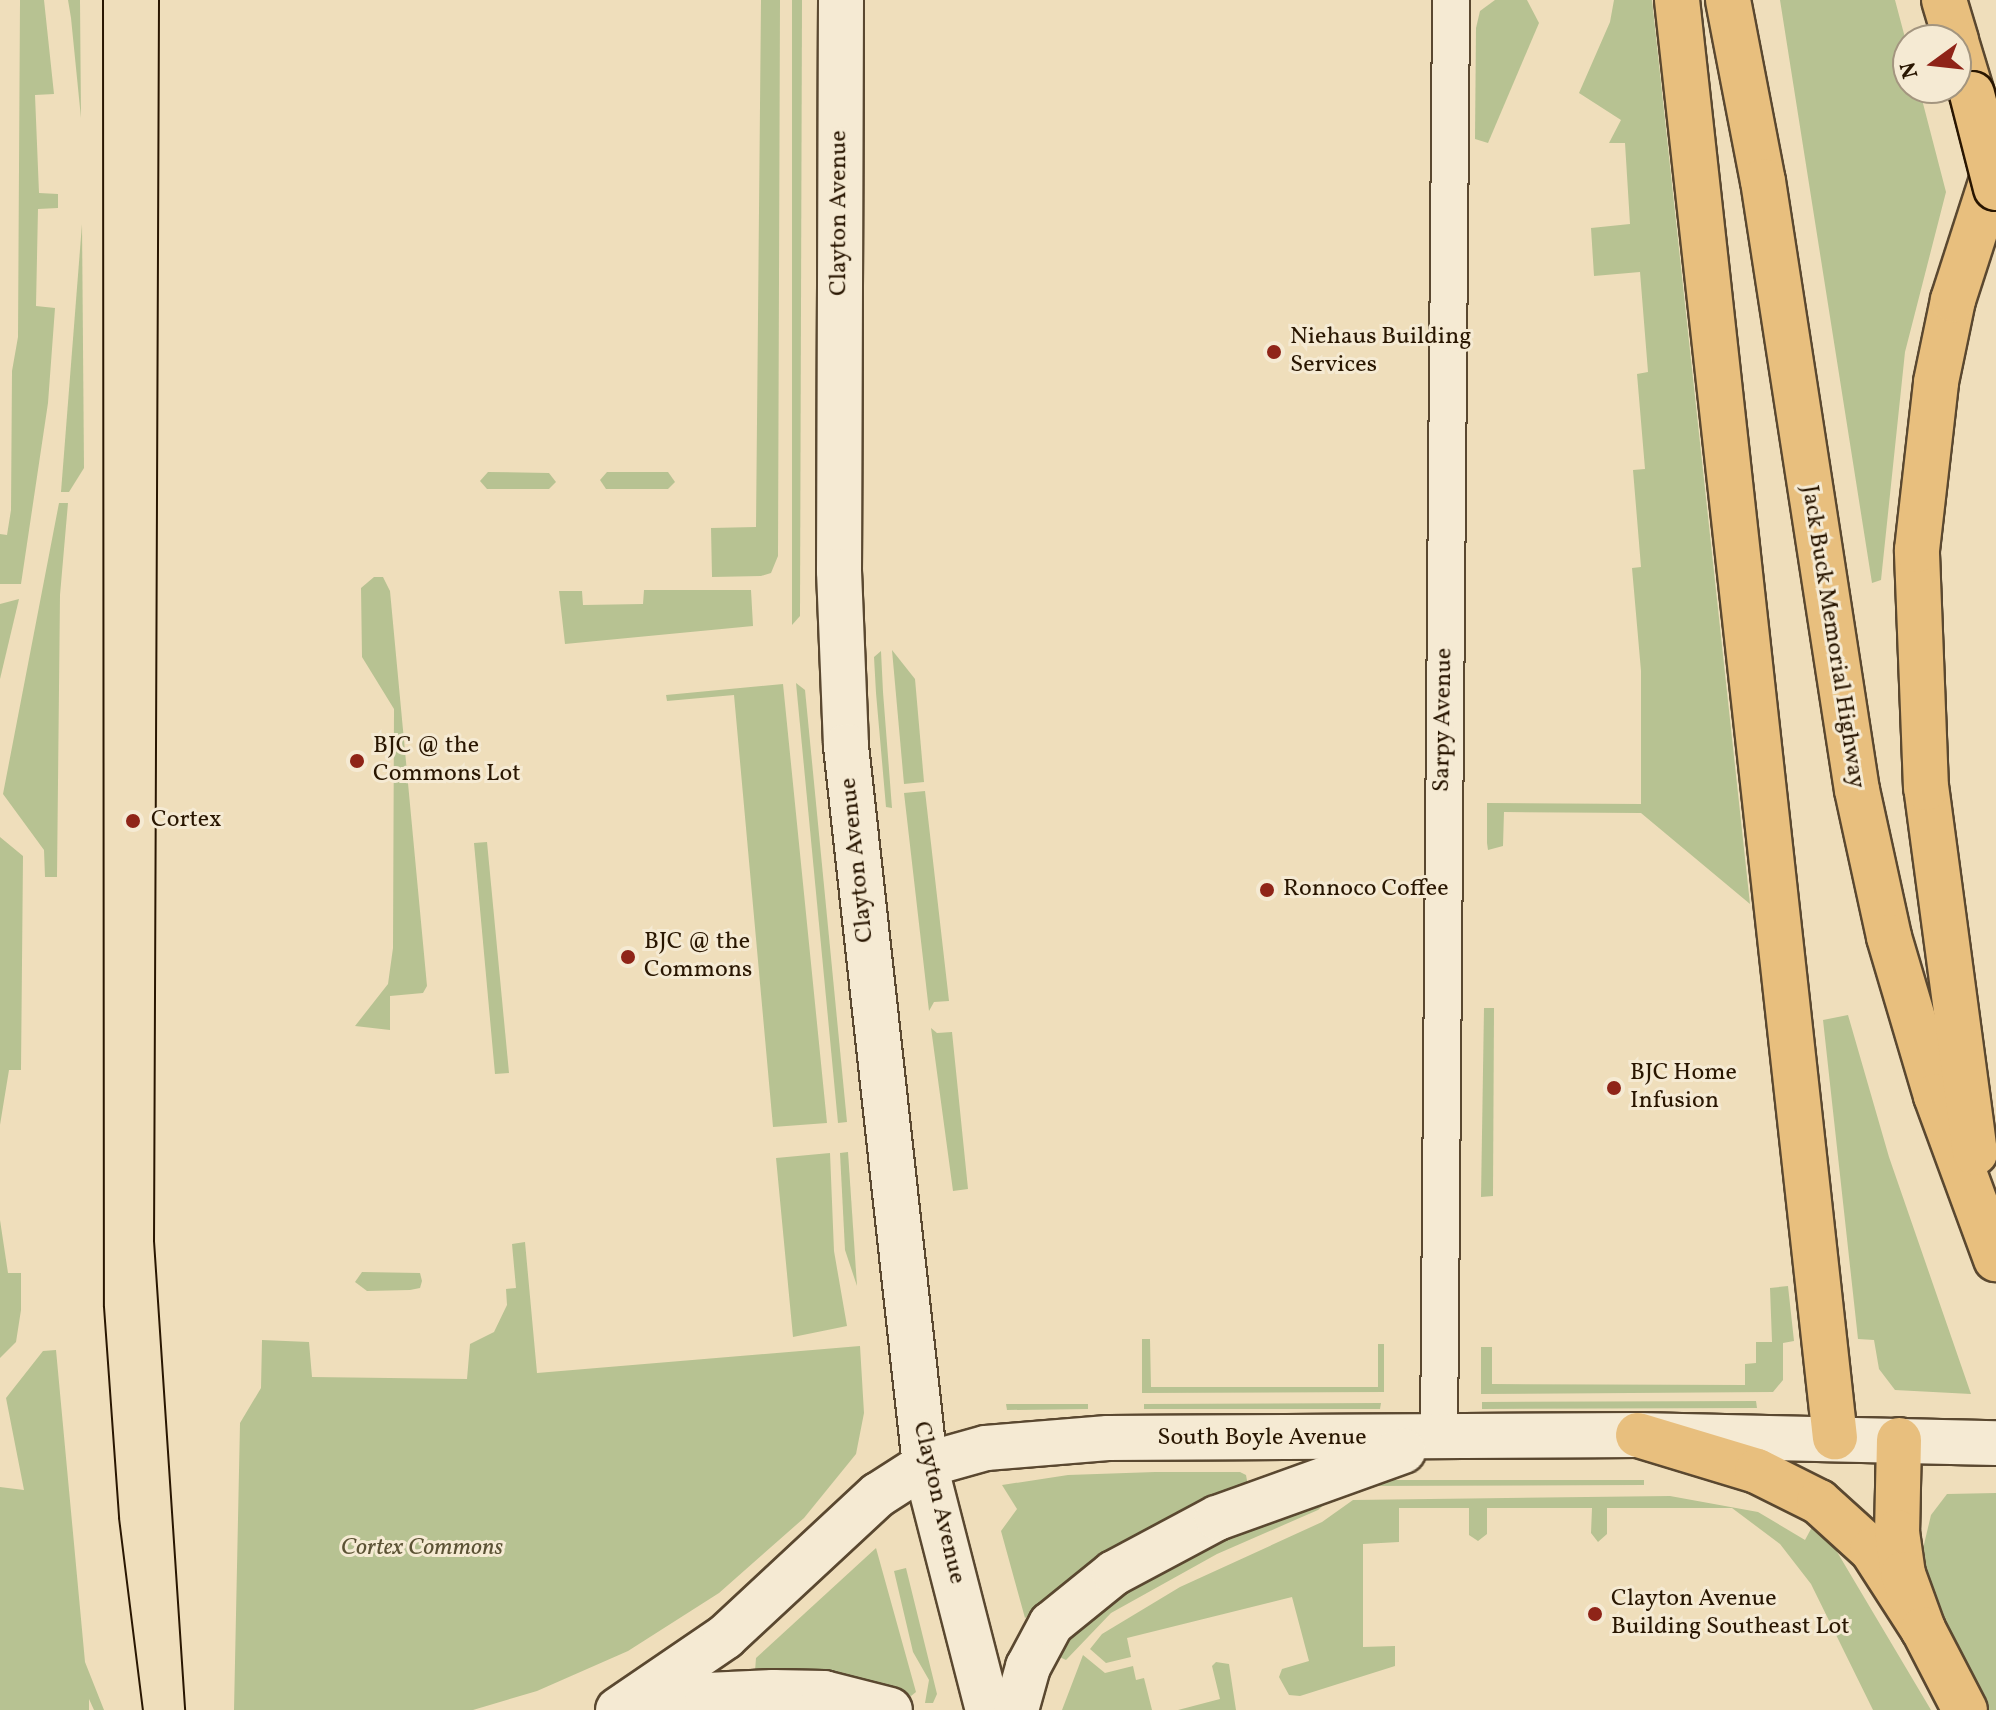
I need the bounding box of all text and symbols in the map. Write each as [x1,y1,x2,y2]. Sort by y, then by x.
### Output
north arrow [1892,24,1972,104]
text: N [1893,58,1927,82]
street label: Clayton Avenue [826,130,854,296]
place label: Niehaus Building Services [1290,324,1472,380]
marker: Niehaus Building Services [1265,343,1283,361]
street label: Jack Buck Memorial Highway [1794,483,1870,791]
street label: Sarpy Avenue [1428,647,1460,793]
place label: BJC @ the Commons Lot [373,733,521,789]
marker: BJC @ the Commons Lot [348,752,366,770]
street label: Clayton Avenue [835,776,881,944]
place label: Cortex [151,807,222,835]
marker: Cortex [122,810,144,832]
place label: Ronnoco Coffee [1283,876,1449,904]
marker: Ronnoco Coffee [1258,881,1276,899]
place label: BJC @ the Commons [644,929,752,985]
marker: BJC @ the Commons [619,948,637,966]
place label: BJC Home Infusion [1630,1060,1737,1116]
marker: BJC Home Infusion [1605,1079,1623,1097]
street label: Clayton Avenue [905,1419,971,1587]
street label: South Boyle Avenue [1157,1425,1367,1453]
park label: Cortex Commons [341,1535,503,1563]
place label: Clayton Avenue Building Southeast Lot [1611,1586,1850,1642]
marker: Clayton Avenue Building Southeast Lot [1586,1605,1604,1623]

